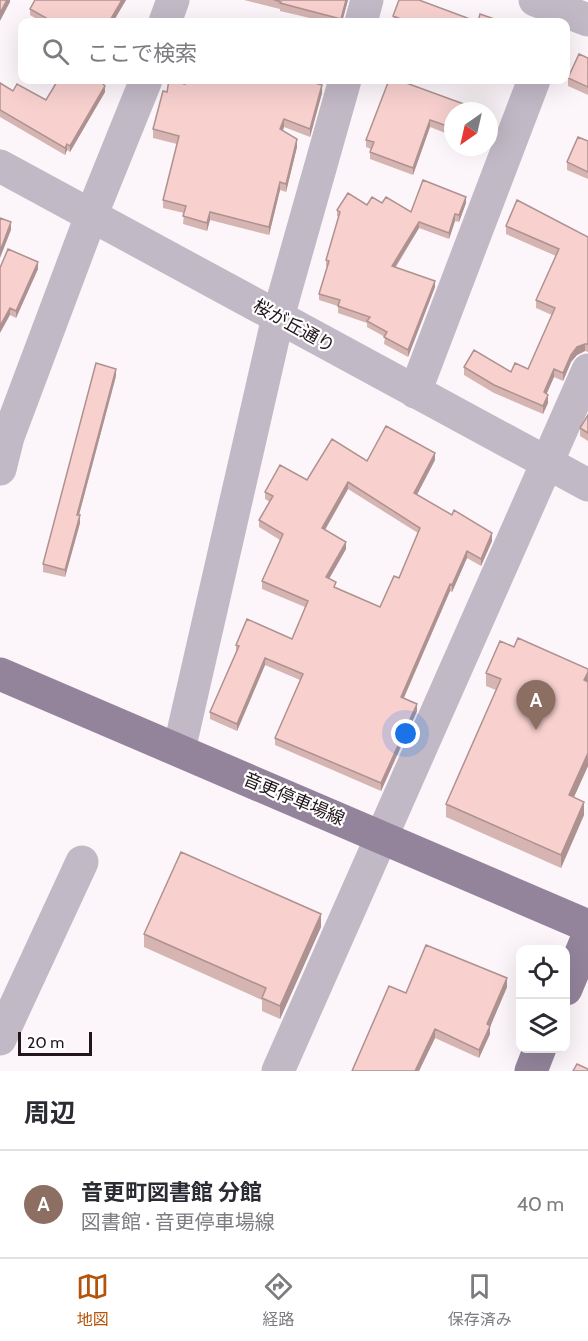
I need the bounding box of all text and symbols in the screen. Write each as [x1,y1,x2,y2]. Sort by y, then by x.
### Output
search box [18,18,570,84]
icon: search [39,35,72,68]
text: ここで検索 [87,40,197,67]
north arrow [444,102,498,156]
street label: 桜が丘通り [249,295,339,357]
pin: A [516,680,556,730]
your location [391,719,420,748]
street label: 音更停車場線 [240,768,348,830]
map controls [516,945,570,1053]
button: locate [516,945,570,999]
button: layers [516,999,570,1053]
scale bar [18,1029,92,1056]
text: 20 m [27,1033,64,1052]
text: 周辺 [24,1097,76,1129]
text: 音更町図書館 分館 [81,1179,262,1206]
text: A [37,1192,50,1216]
text: 40 m [516,1192,564,1216]
text: 図書館 · 音更停車場線 [81,1210,275,1234]
tab: 地図 [76,1270,109,1330]
tab: 経路 [262,1270,295,1330]
tab: 保存済み [448,1270,512,1330]

